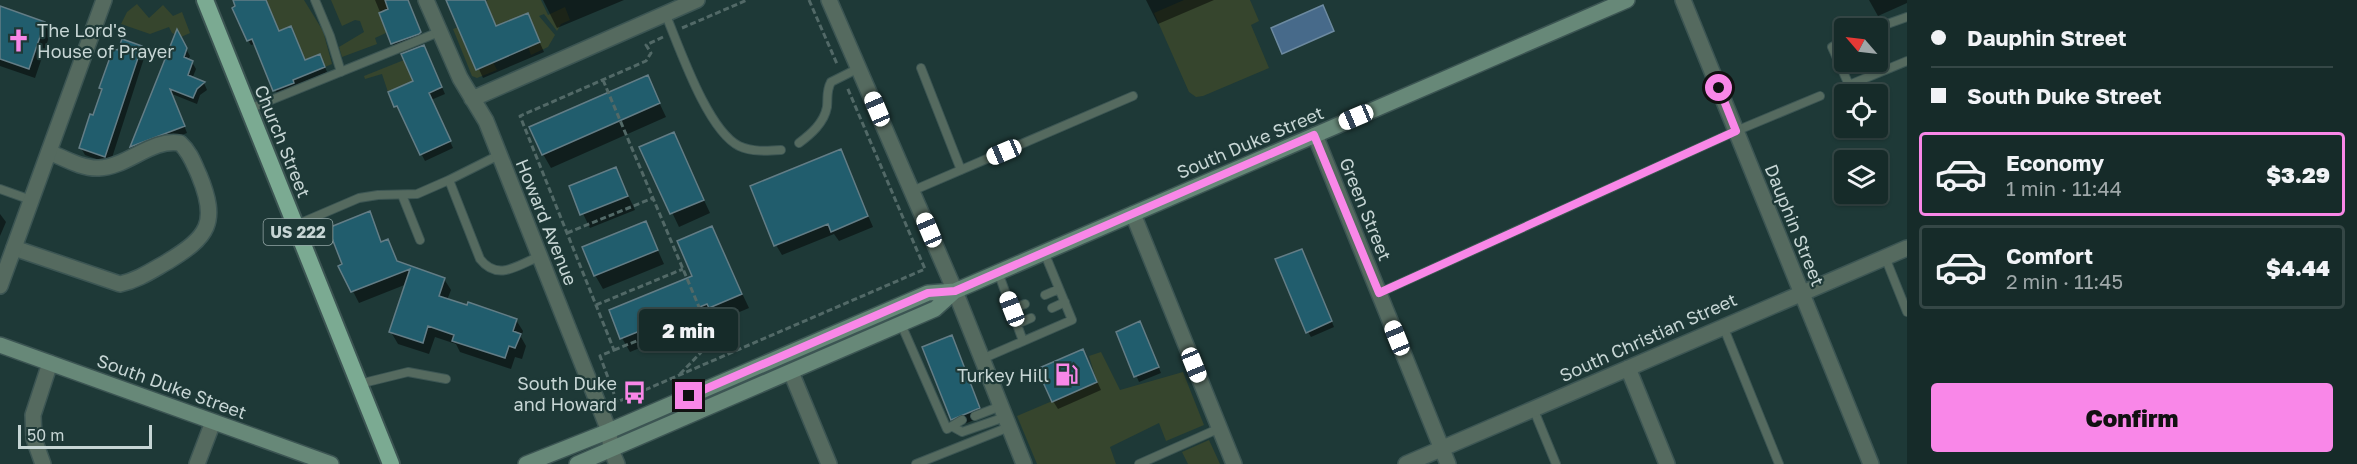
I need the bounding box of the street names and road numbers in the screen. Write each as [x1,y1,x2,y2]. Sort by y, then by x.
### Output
street label: Church Street [250,81,316,201]
street label: South Duke Street [1173,101,1327,183]
street label: Green Street [1335,154,1397,264]
street label: Howard Avenue [512,155,582,289]
street label: Dauphin Street [1761,161,1829,289]
road number: US 222 [264,219,332,245]
street label: South Christian Street [1556,288,1740,386]
street label: South Duke Street [94,349,250,423]

